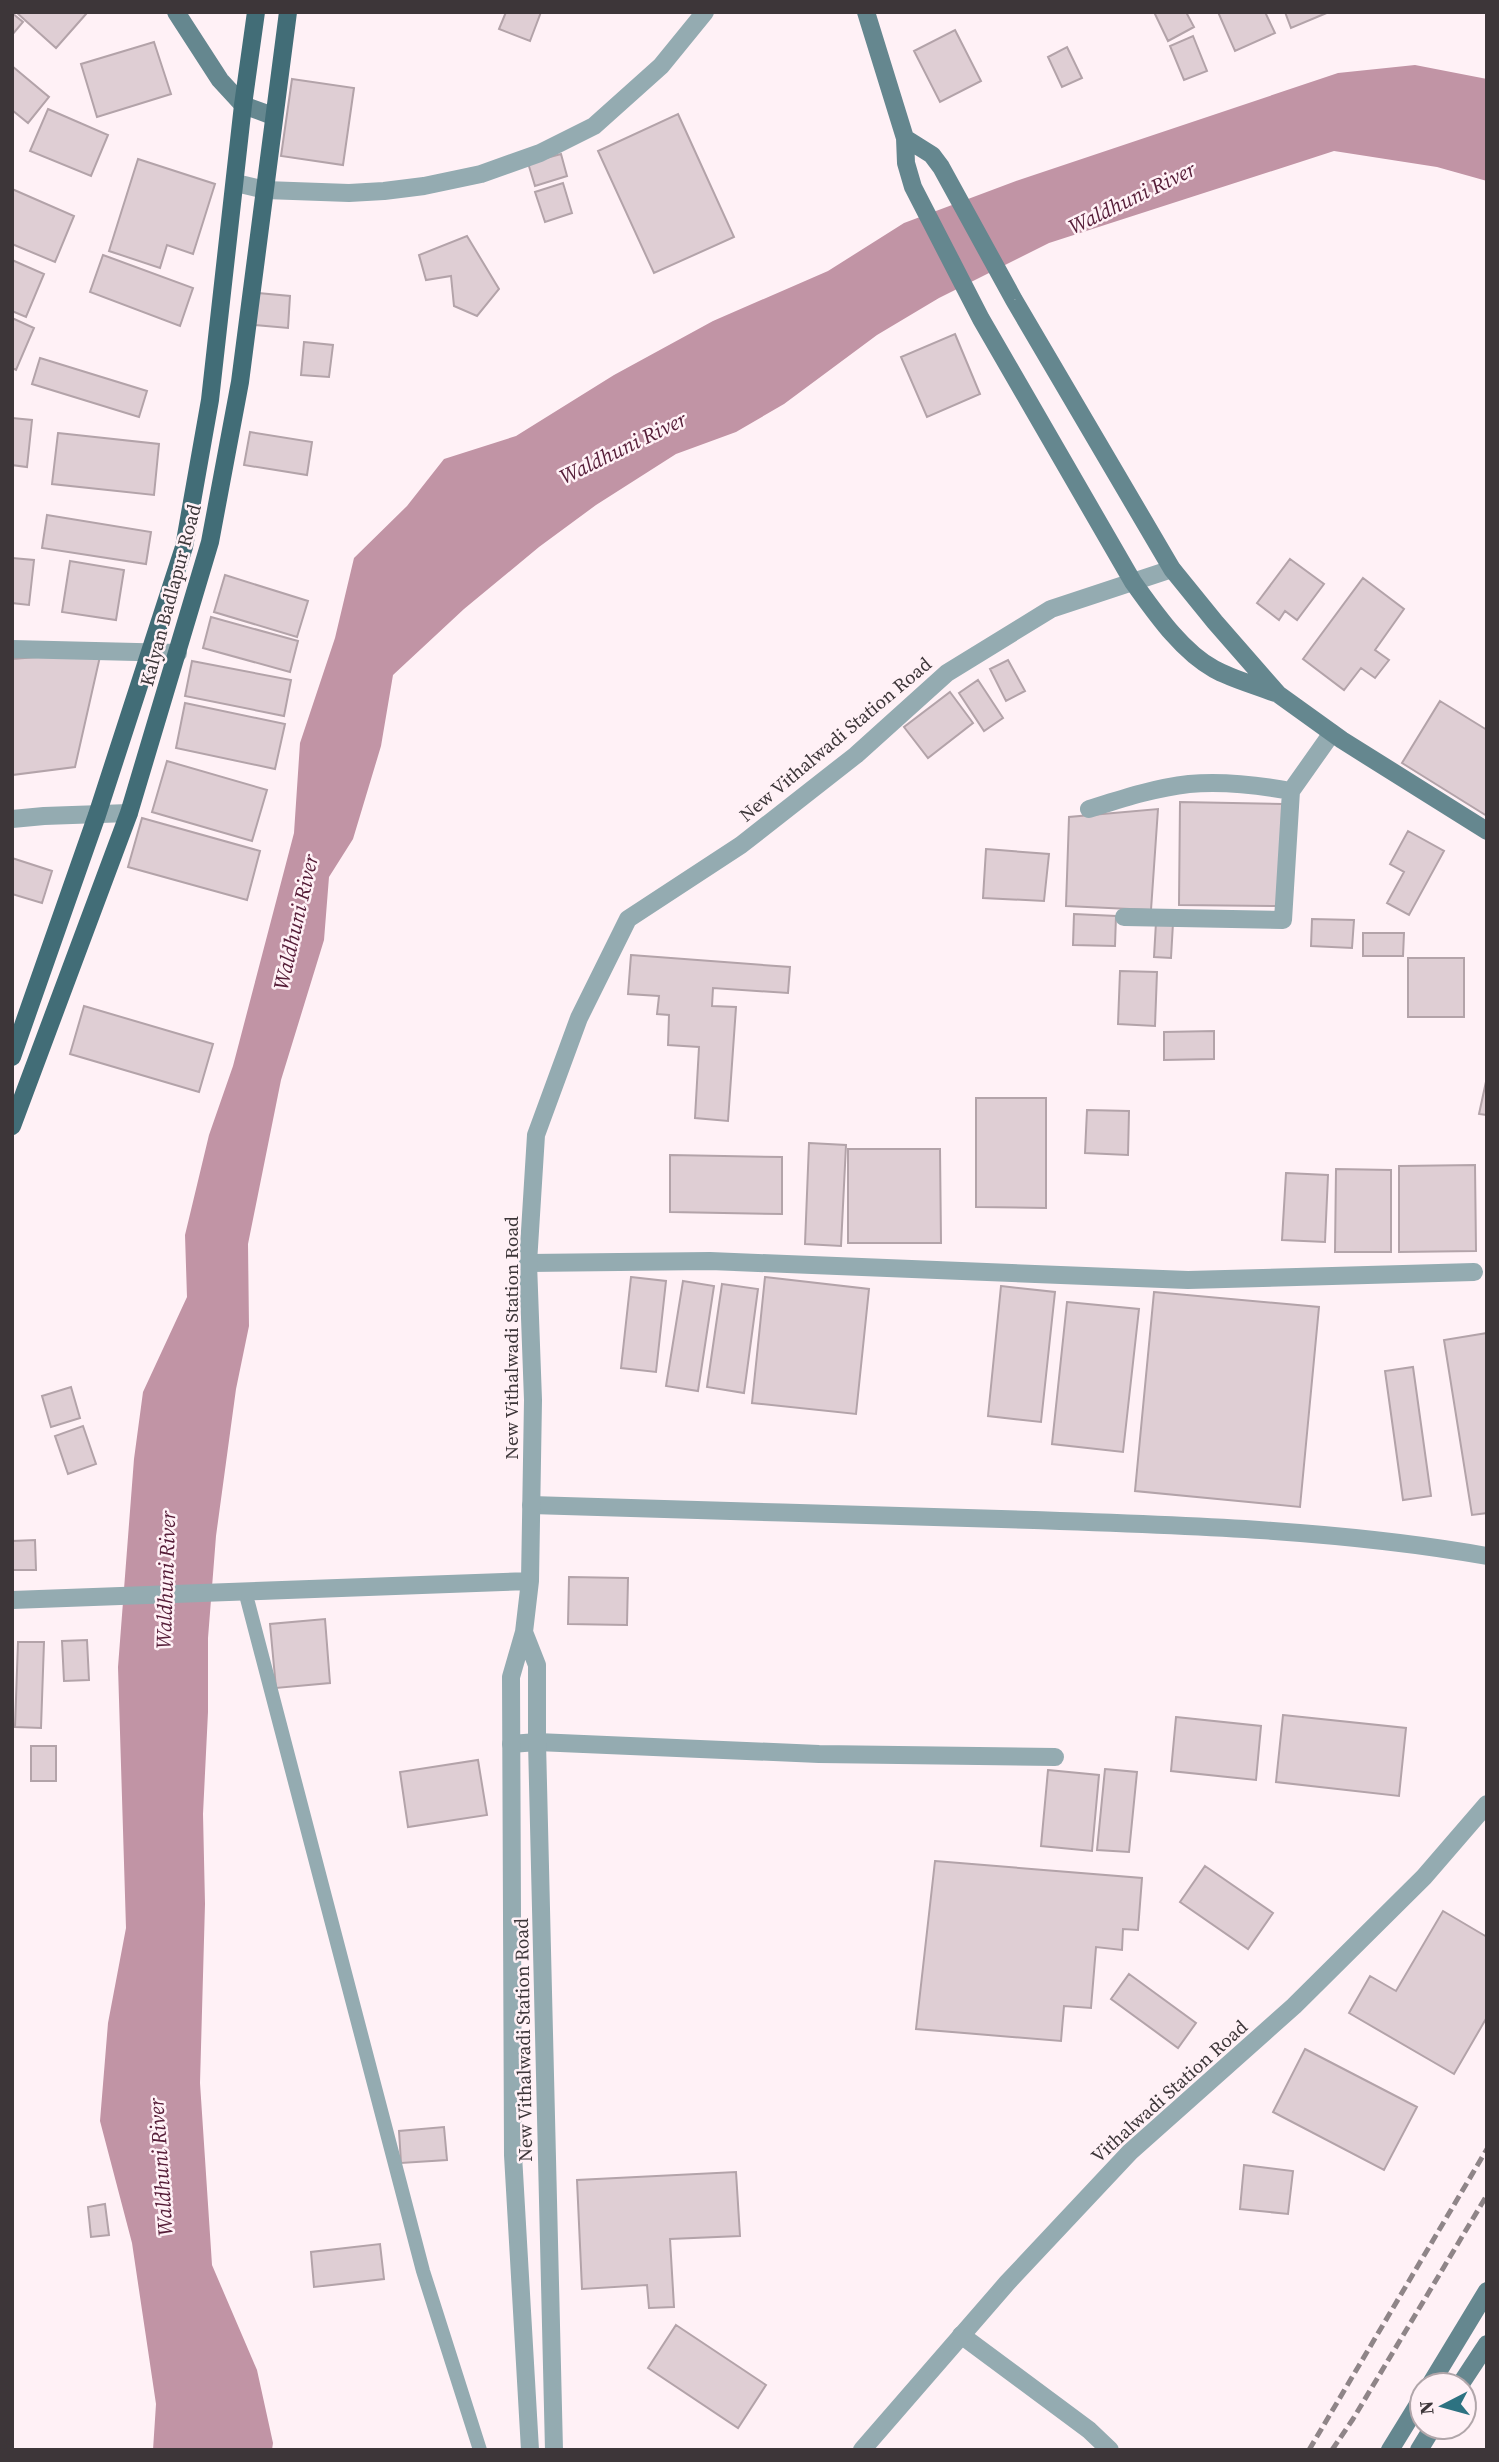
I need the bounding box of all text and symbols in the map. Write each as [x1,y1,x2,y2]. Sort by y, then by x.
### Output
water label: Waldhuni River [1063,154,1201,241]
water label: Waldhuni River [554,404,692,491]
street label: Kalyan Badlapur Road [133,501,207,689]
street label: New Vithalwadi Station Road [733,651,937,827]
water label: Waldhuni River [266,851,325,992]
street label: New Vithalwadi Station Road [498,1216,524,1460]
water label: Waldhuni River [149,1510,182,1650]
street label: New Vithalwadi Station Road [508,1918,538,2162]
street label: Vithalwadi Station Road [1085,2014,1253,2168]
water label: Waldhuni River [141,2096,180,2237]
north arrow [1408,2371,1478,2441]
text: N [1412,2399,1440,2416]

